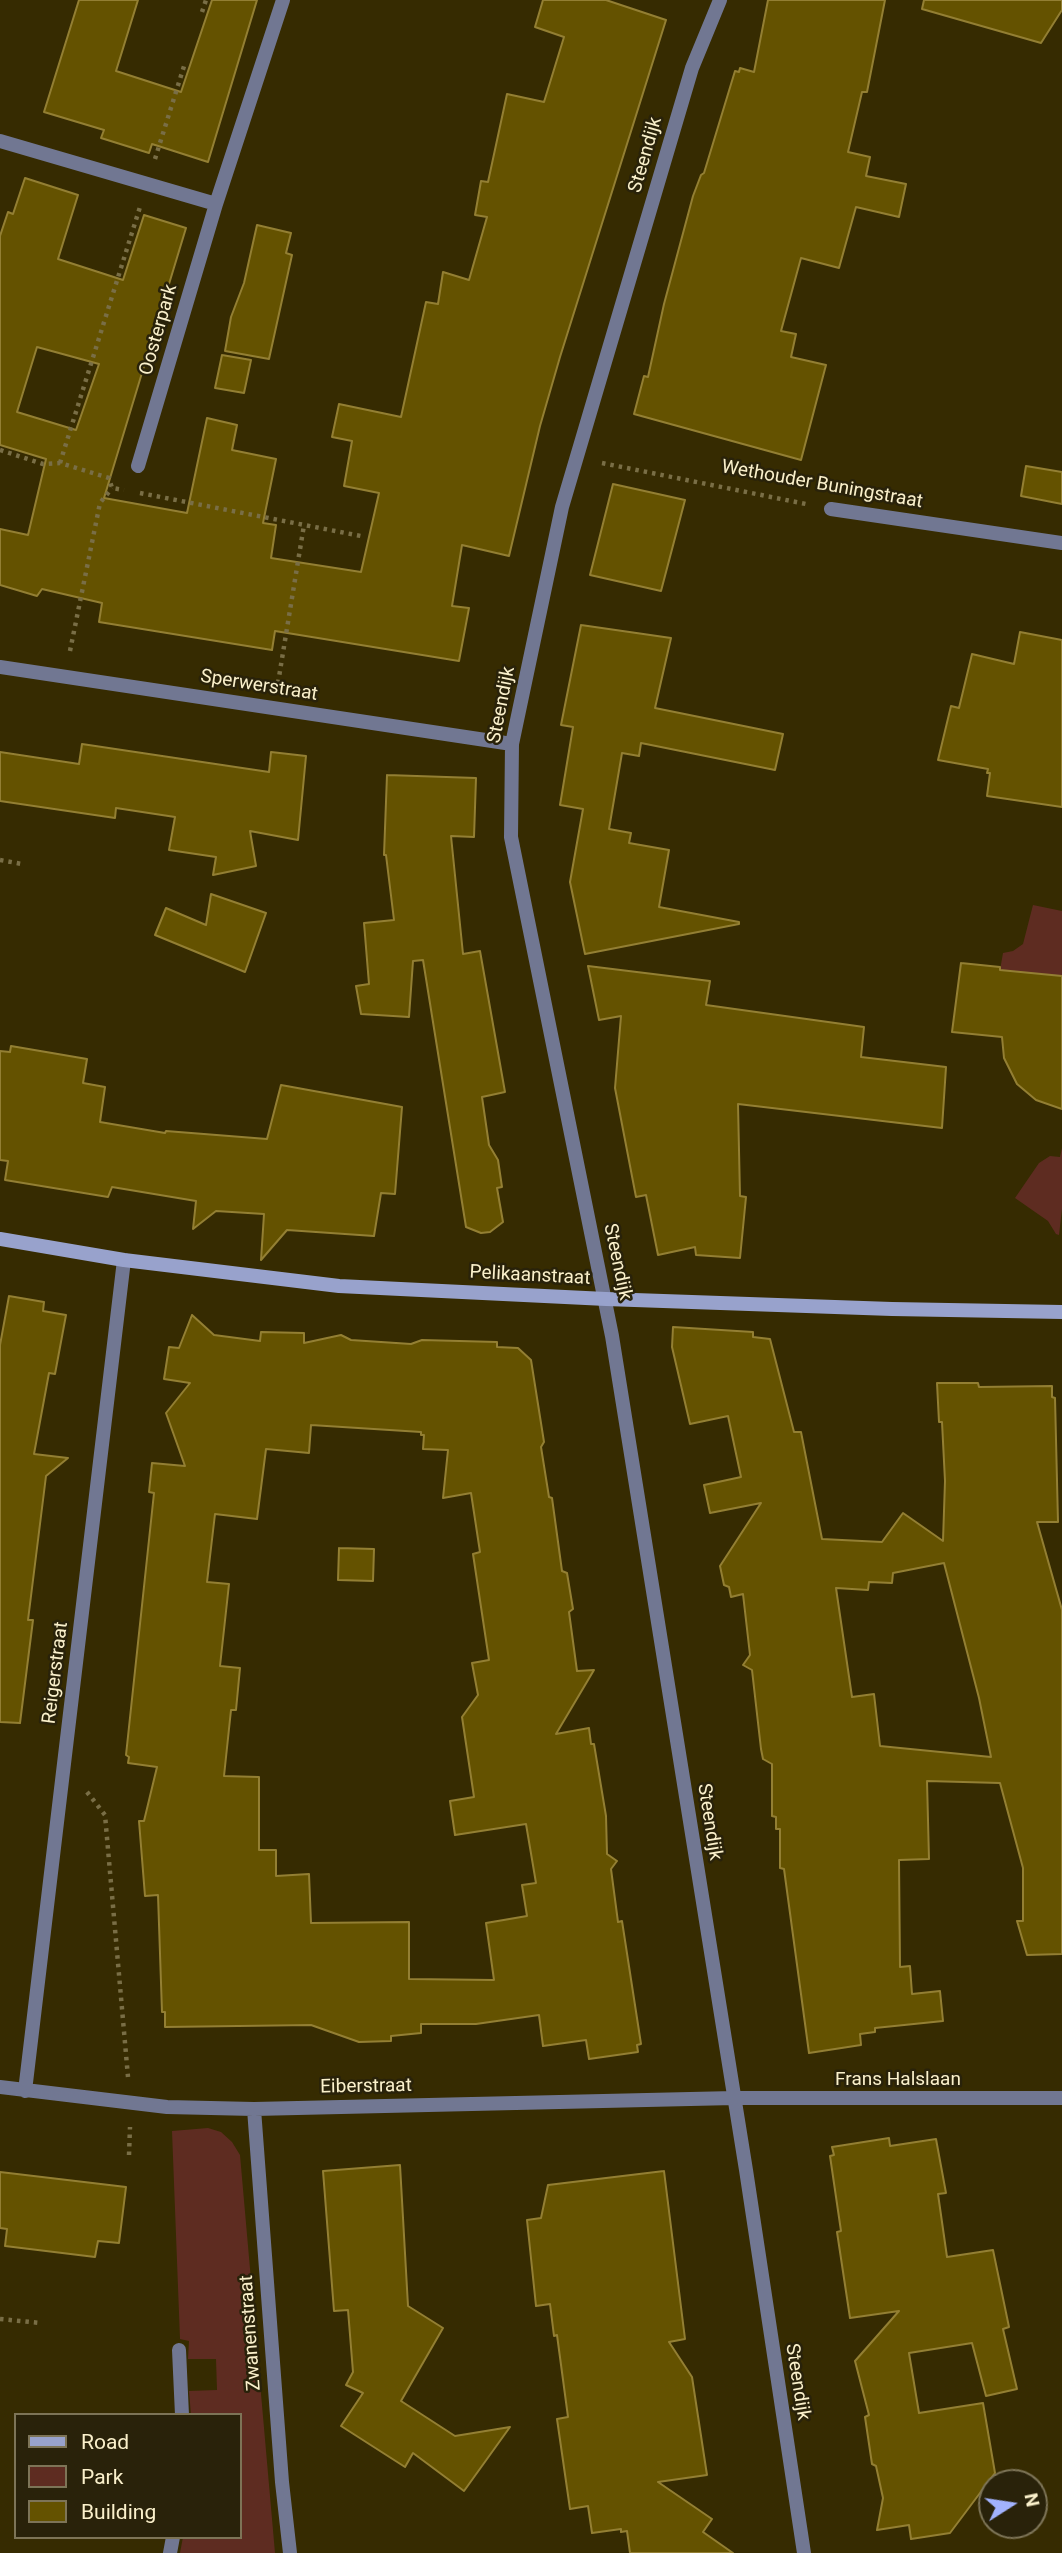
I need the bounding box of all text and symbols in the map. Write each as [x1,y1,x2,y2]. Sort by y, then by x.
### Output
street label: Steendijk [624,115,668,195]
street label: Oosterpark [135,282,183,378]
street label: Wethouder Buningstraat [720,456,924,514]
street label: Sperwerstraat [199,665,319,707]
street label: Steendijk [483,665,521,745]
street label: Steendijk [598,1222,636,1302]
street label: Pelikaanstraat [469,1261,591,1291]
street label: Reigerstraat [38,1621,74,1725]
street label: Steendijk [692,1782,726,1862]
street label: Frans Halslaan [835,2069,961,2091]
street label: Eiberstraat [320,2075,412,2099]
street label: Zwanenstraat [236,2274,266,2392]
street label: Steendijk [780,2342,814,2422]
legend [14,2413,242,2539]
text: Road [81,2430,129,2454]
text: Park [81,2465,123,2489]
north arrow [978,2469,1048,2539]
text: N [1019,2491,1045,2509]
text: Building [81,2500,156,2524]

